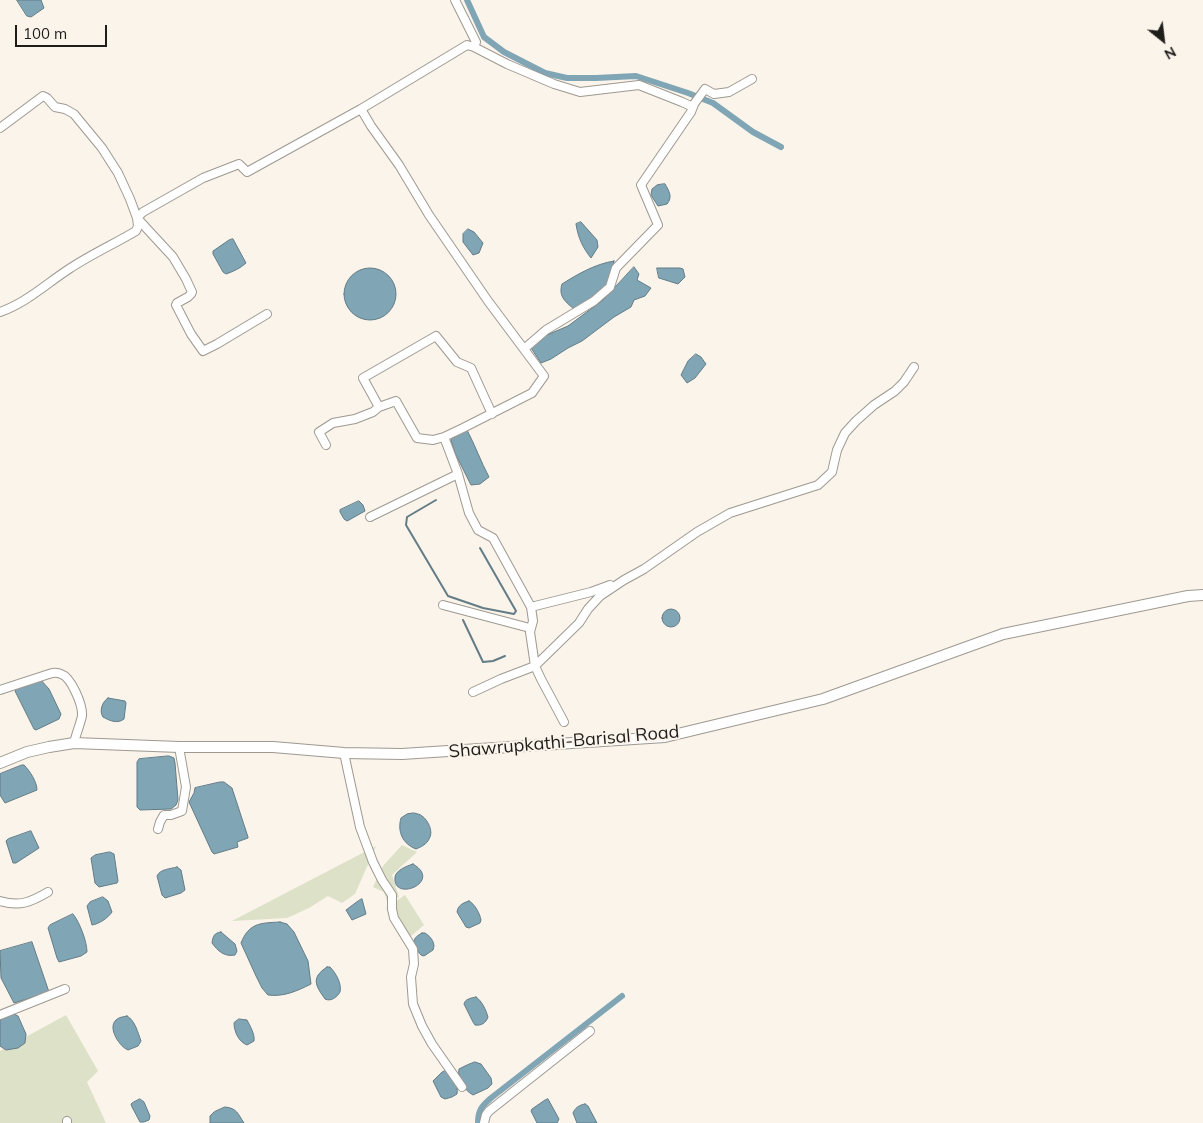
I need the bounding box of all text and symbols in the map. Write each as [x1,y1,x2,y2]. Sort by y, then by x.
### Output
scale bar [18,15,110,47]
north arrow [1138,15,1188,65]
text: 100 m [23,24,67,43]
text: N [1161,43,1179,64]
street label: Shawrupkathi-Barisal Road [448,721,680,763]

